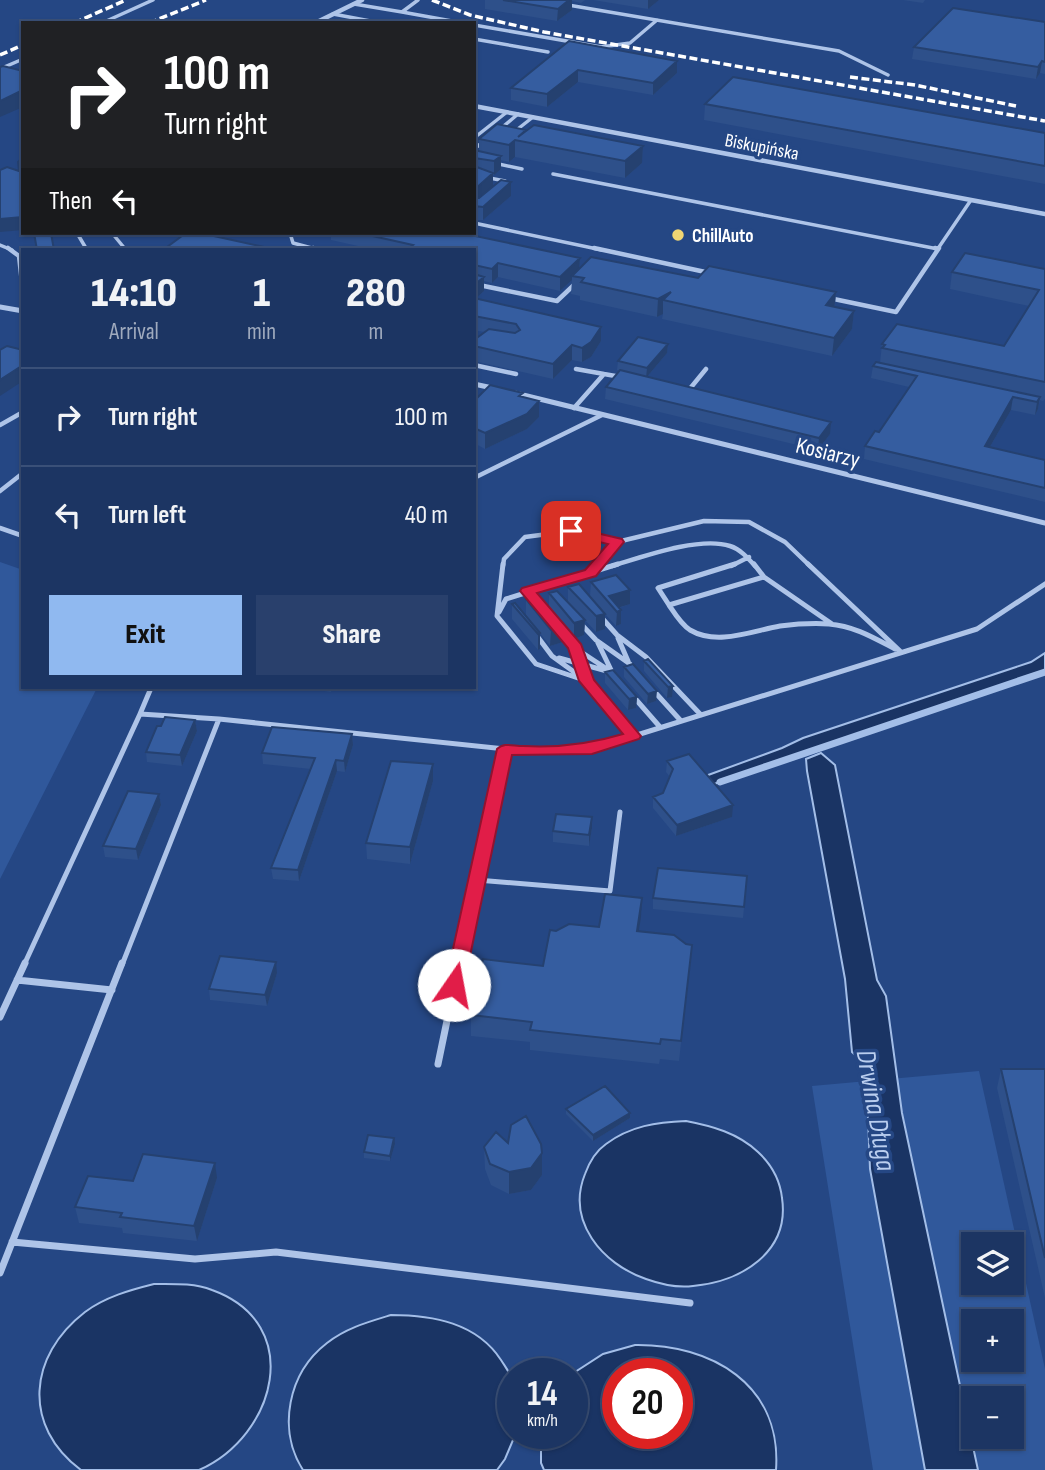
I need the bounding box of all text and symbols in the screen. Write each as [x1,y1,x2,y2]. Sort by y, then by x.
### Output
text: 100 m [164,45,270,104]
icon: right [49,49,140,140]
text: Turn right [164,105,268,144]
street label: Biskupińska [723,129,801,166]
icon: left [106,182,144,220]
text: Then [49,186,92,217]
place label: ChillAuto [692,225,754,248]
marker: ChillAuto [670,227,686,243]
text: 14:10 [91,268,177,319]
text: 1 [253,268,270,319]
text: 280 [346,268,406,319]
text: Arrival [109,318,159,346]
text: min [247,318,276,346]
text: m [369,318,383,346]
icon: right [49,398,87,436]
text: Turn right [108,402,197,433]
text: 100 m [395,402,448,433]
street label: Kosiarzy [793,432,863,474]
icon: left [49,496,87,534]
text: Turn left [108,500,186,531]
text: 40 m [405,500,448,531]
pin [541,501,601,561]
icon: arrive [552,512,590,550]
button: Exit [49,595,242,675]
button: Share [256,595,448,675]
position arrow [417,948,491,1022]
water label: Drwina Długa [849,1047,903,1174]
map controls [961,1232,1024,1449]
button: layers [961,1232,1024,1295]
button: + [961,1309,1024,1372]
speed limit sign: 20 [602,1358,693,1449]
text: 14 [527,1373,558,1416]
button: − [961,1386,1024,1449]
text: km/h [527,1410,558,1431]

